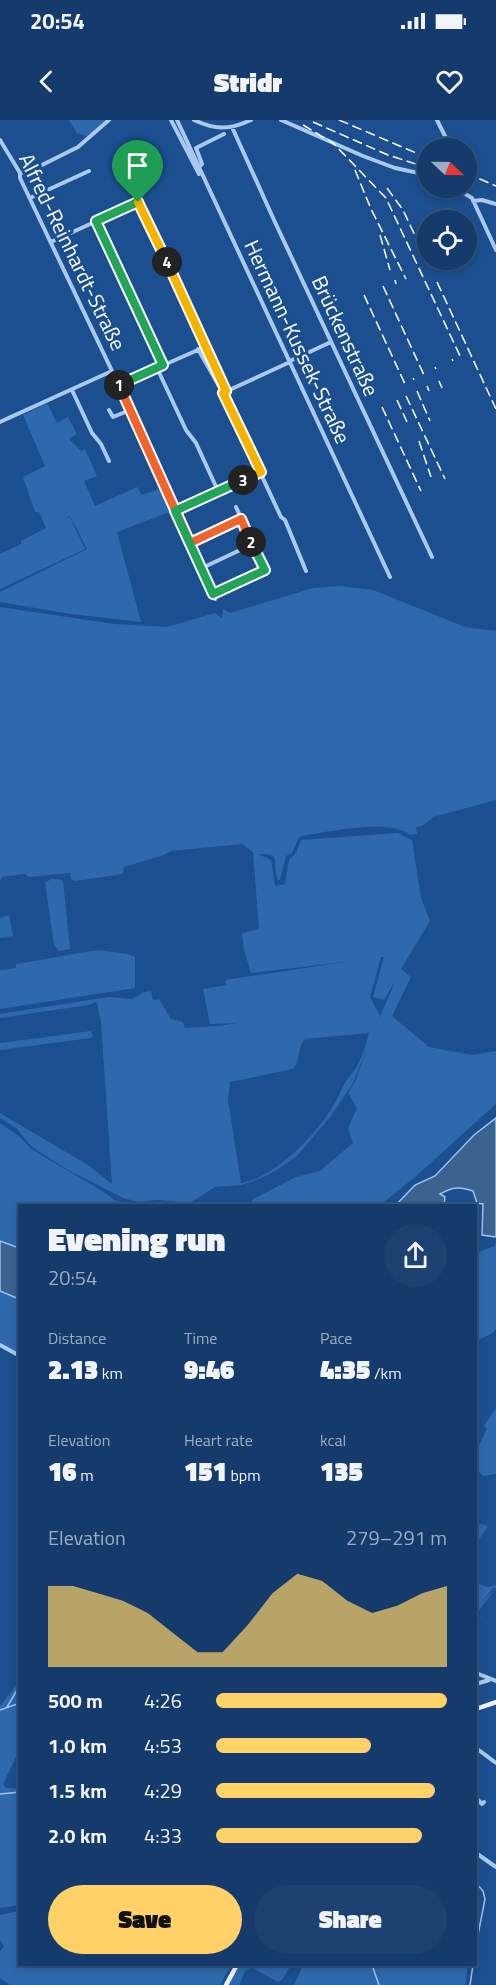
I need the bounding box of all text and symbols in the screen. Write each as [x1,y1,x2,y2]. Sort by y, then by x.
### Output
text: 20:54 [30,4,85,38]
text: Stridr [214,61,282,102]
icon: back [30,65,63,98]
icon: heart [433,65,466,98]
north arrow [417,138,477,198]
map controls [417,138,477,270]
pin [112,140,163,202]
street label: Alfred-Reinhardt-Straße [11,147,135,356]
icon: arrive [121,149,154,182]
button: locate [417,210,477,270]
street label: Hermann-Kussek-Straße [237,234,359,449]
pin: 4 [152,247,182,277]
text: 4 [163,250,171,274]
street label: Brückenstraße [304,270,388,401]
pin: 1 [104,370,134,400]
text: 1 [115,373,123,397]
pin: 3 [228,465,258,495]
text: 3 [239,468,247,492]
pin: 2 [236,527,266,557]
text: 2 [247,530,255,554]
text: Evening run [48,1214,225,1264]
button: share [384,1224,447,1287]
text: 20:54 [48,1262,97,1293]
text: Distance [48,1326,106,1350]
text: Time [184,1326,217,1350]
text: Pace [320,1326,352,1350]
text: 2.13 [48,1350,98,1389]
text: 9:46 [184,1350,234,1389]
text: 4:35 [320,1350,370,1389]
text: km [98,1361,123,1385]
text: /km [370,1361,402,1385]
text: Elevation [48,1428,110,1452]
text: Heart rate [184,1428,253,1452]
text: kcal [320,1428,346,1452]
text: 16 [48,1452,77,1491]
text: 151 [184,1452,227,1491]
text: 135 [320,1452,363,1491]
text: m [77,1463,94,1487]
text: bpm [227,1463,261,1487]
text: Elevation [48,1522,126,1553]
text: 279–291 m [346,1522,447,1553]
text: 500 m [48,1685,103,1716]
text: 4:26 [144,1685,182,1716]
text: 1.0 km [48,1730,107,1761]
text: 4:53 [144,1730,182,1761]
text: 1.5 km [48,1775,107,1806]
text: 4:29 [144,1775,182,1806]
text: 2.0 km [48,1820,107,1851]
text: 4:33 [144,1820,182,1851]
button: Save [48,1885,242,1954]
button: Share [254,1885,447,1954]

